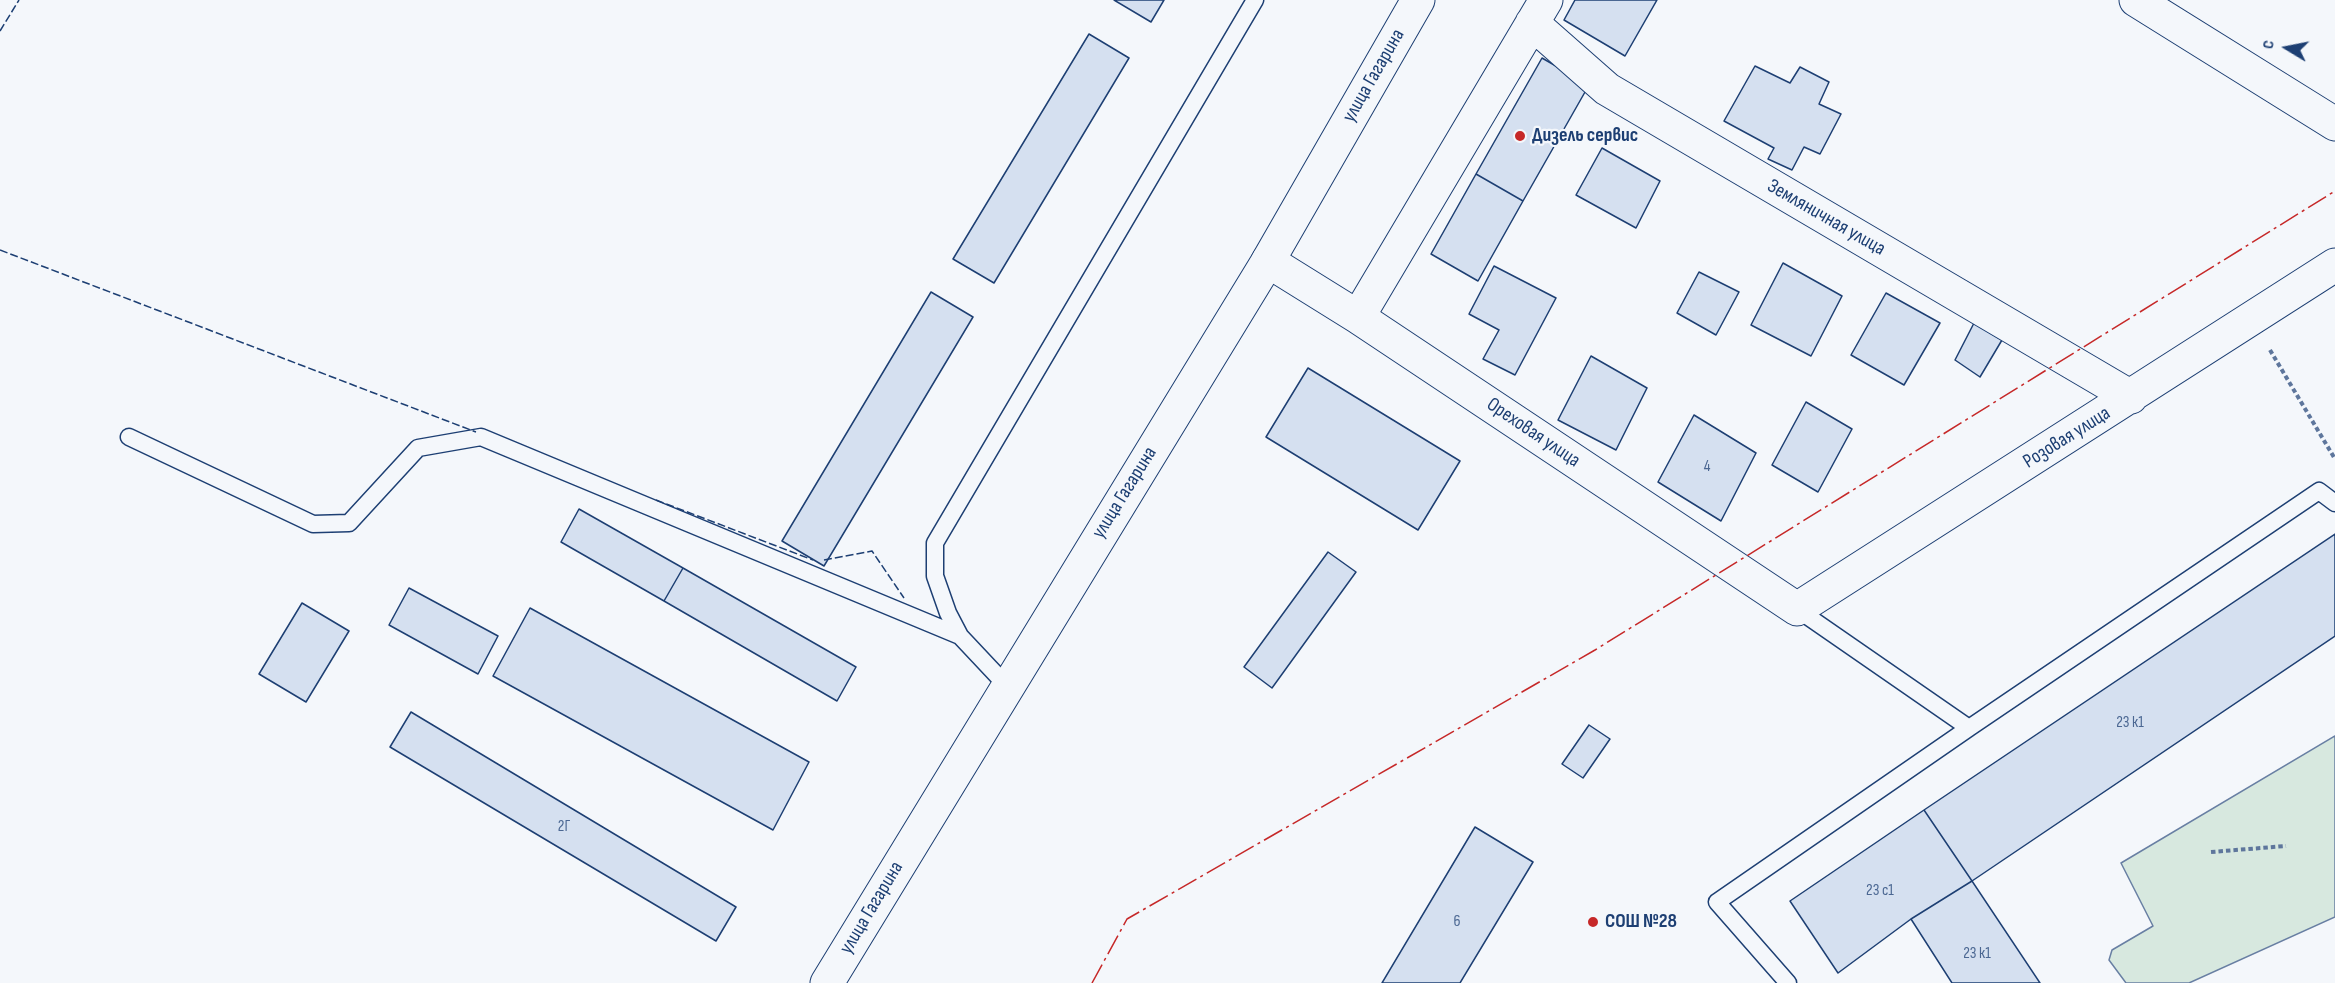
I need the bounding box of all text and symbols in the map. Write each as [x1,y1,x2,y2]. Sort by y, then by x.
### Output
north arrow [2257,18,2317,78]
street label: улица Гагарина [1338,25,1410,127]
text: С [2259,39,2279,50]
place label: Дизель сервис [1532,124,1638,148]
marker: Дизель сервис [1513,129,1527,143]
street label: Земляничная улица [1763,175,1889,261]
street label: Ореховая улица [1482,393,1584,473]
street label: Розовая улица [2019,402,2115,474]
street label: улица Гагарина [1087,443,1163,543]
house number: 4 [1704,457,1710,477]
house number: 23 к1 [2116,713,2144,733]
house number: 2Г [558,817,570,837]
street label: улица Гагарина [835,857,909,959]
house number: 23 с1 [1866,881,1894,901]
place label: СОШ №28 [1605,910,1677,934]
house number: 6 [1453,912,1461,932]
marker: СОШ №28 [1586,915,1600,929]
house number: 23 к1 [1963,944,1991,964]

